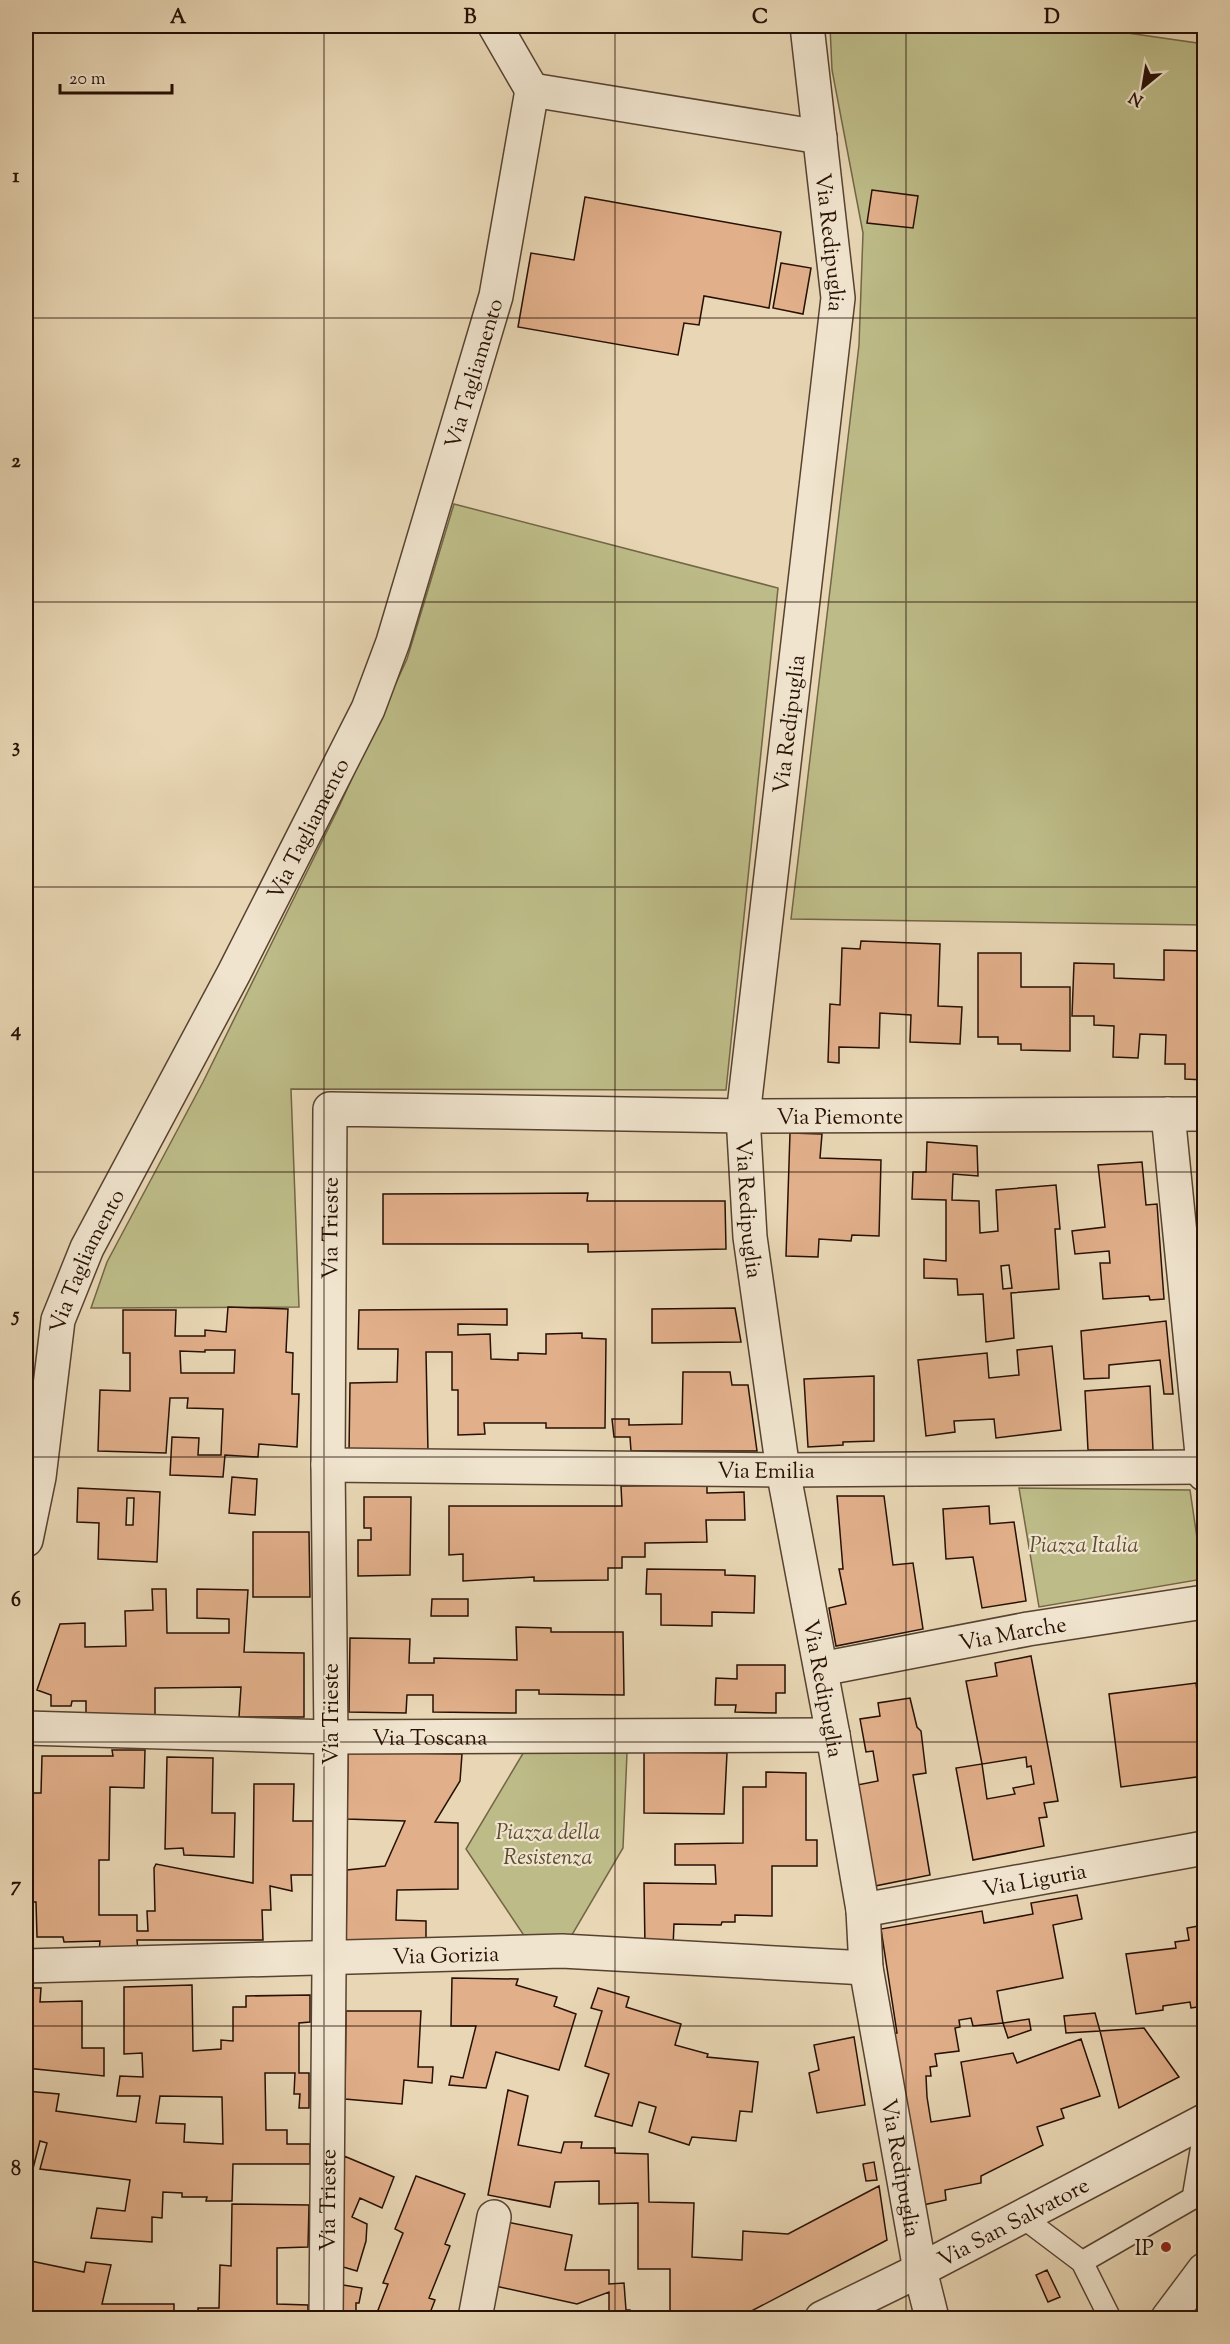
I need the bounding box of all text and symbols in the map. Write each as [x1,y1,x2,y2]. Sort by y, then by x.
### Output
text: A [170,4,187,33]
text: B [464,4,477,33]
text: C [752,4,768,33]
text: D [1044,4,1060,33]
scale bar [60,57,172,95]
north arrow [1113,57,1173,117]
text: 20 m [69,67,106,93]
text: N [1125,85,1148,111]
text: 1 [13,163,20,192]
street label: Via Redipuglia [805,172,851,314]
street label: Via Tagliamento [438,295,513,453]
text: 2 [11,448,21,477]
street label: Via Redipuglia [767,653,815,796]
text: 3 [12,733,20,762]
street label: Via Tagliamento [261,754,359,906]
text: 4 [10,1017,21,1046]
street label: Via Piemonte [776,1102,903,1135]
street label: Via Redipuglia [725,1138,769,1281]
street label: Via Trieste [316,1177,349,1279]
street label: Via Tagliamento [44,1184,135,1334]
text: 5 [11,1302,20,1331]
street label: Via Emilia [717,1456,815,1489]
park label: Piazza Italia [1029,1531,1139,1563]
text: 6 [11,1587,21,1616]
street label: Via Marche [957,1610,1069,1661]
street label: Via Redipuglia [793,1617,850,1760]
street label: Via Trieste [317,1663,349,1765]
street label: Via Toscana [372,1723,487,1756]
park label: Piazza della Resistenza [496,1818,600,1875]
street label: Via Liguria [980,1857,1089,1907]
text: 7 [11,1872,22,1901]
street label: Via Gorizia [392,1940,500,1975]
street label: Via Redipuglia [871,2097,927,2240]
street label: Via Trieste [314,2149,346,2251]
text: 8 [11,2156,21,2185]
street label: Via San Salvatore [933,2171,1096,2277]
place label: IP [1134,2234,1154,2266]
marker: IP [1159,2240,1173,2254]

